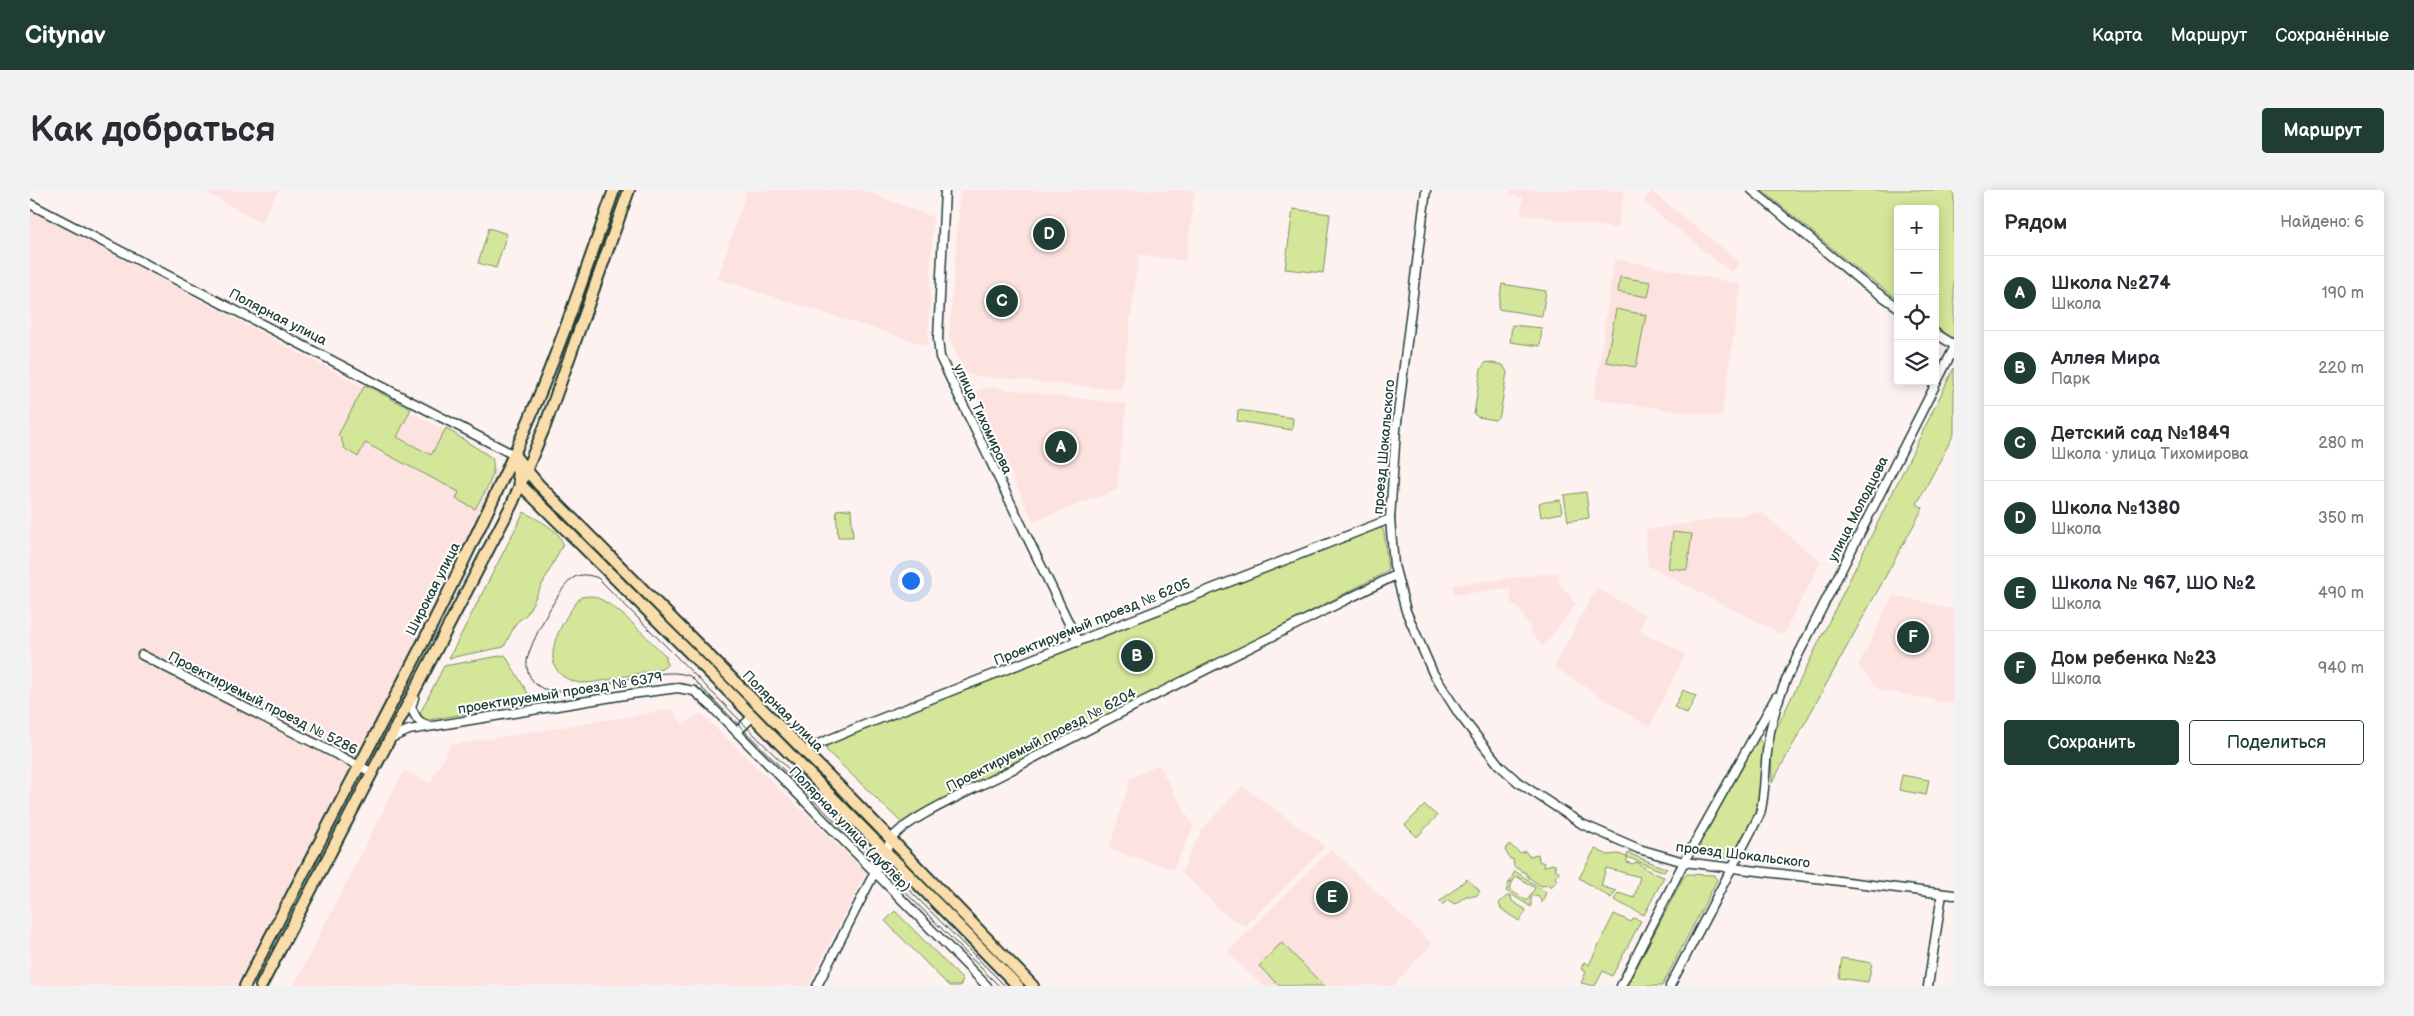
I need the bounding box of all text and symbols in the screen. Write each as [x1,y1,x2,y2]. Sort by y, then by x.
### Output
text: Citynav [25,21,106,50]
text: Карта [2092,25,2143,46]
text: Маршрут [2171,25,2247,46]
text: Сохранённые [2275,25,2389,46]
button: Маршрут [2262,108,2384,153]
text: Как добраться [30,109,276,152]
map controls [1894,205,1939,385]
button: + [1894,205,1939,250]
text: Рядом [2004,210,2067,235]
text: Найдено: 6 [2280,213,2364,232]
pin: D [1033,215,1065,253]
button: − [1894,250,1939,295]
text: Школа №274 [2051,272,2171,295]
pin: C [986,282,1018,320]
text: A [2015,284,2025,303]
text: 190 m [2322,284,2364,303]
street label: Полярная улица [226,285,331,349]
button: locate [1894,295,1939,340]
text: Школа [2051,295,2101,314]
button: layers [1894,340,1939,385]
text: Аллея Мира [2051,347,2160,370]
text: B [2014,359,2026,378]
text: 220 m [2318,359,2364,378]
street label: улица Тихомирова [950,361,1016,478]
text: Парк [2051,370,2090,389]
street label: проезд Шокальского [1370,379,1398,515]
text: Детский сад №1849 [2051,422,2230,445]
pin: A [1045,428,1077,466]
text: C [2014,434,2026,453]
text: 280 m [2318,434,2364,453]
text: Школа · улица Тихомирова [2051,445,2249,464]
street label: улица Молодцова [1824,453,1892,565]
text: Школа №1380 [2051,497,2180,520]
text: D [2014,509,2026,528]
text: 350 m [2318,509,2364,528]
text: Школа [2051,520,2101,539]
street label: Широкая улица [402,539,464,638]
your location [898,568,924,594]
text: Школа № 967, ШО №2 [2051,572,2256,595]
street label: Проектируемый проезд № 6205 [991,575,1193,669]
text: E [2015,584,2025,603]
text: 490 m [2318,584,2364,603]
text: Школа [2051,595,2101,614]
pin: F [1897,618,1929,656]
pin: B [1121,637,1153,675]
text: Дом ребенка №23 [2051,647,2216,670]
street label: Проектируемый проезд № 5286 [165,648,361,759]
text: F [2015,659,2025,678]
text: 940 m [2318,659,2364,678]
street label: Полярная улица [739,667,828,756]
street label: проектируемый проезд № 6379 [456,668,664,718]
text: Школа [2051,670,2101,689]
street label: Проектируемый проезд № 6204 [943,684,1139,795]
button: Сохранить [2004,720,2179,765]
button: Поделиться [2189,720,2364,765]
street label: Полярная улица (дублёр) [786,763,914,895]
street label: проезд Шокальского [1675,838,1811,872]
pin: E [1316,878,1348,916]

